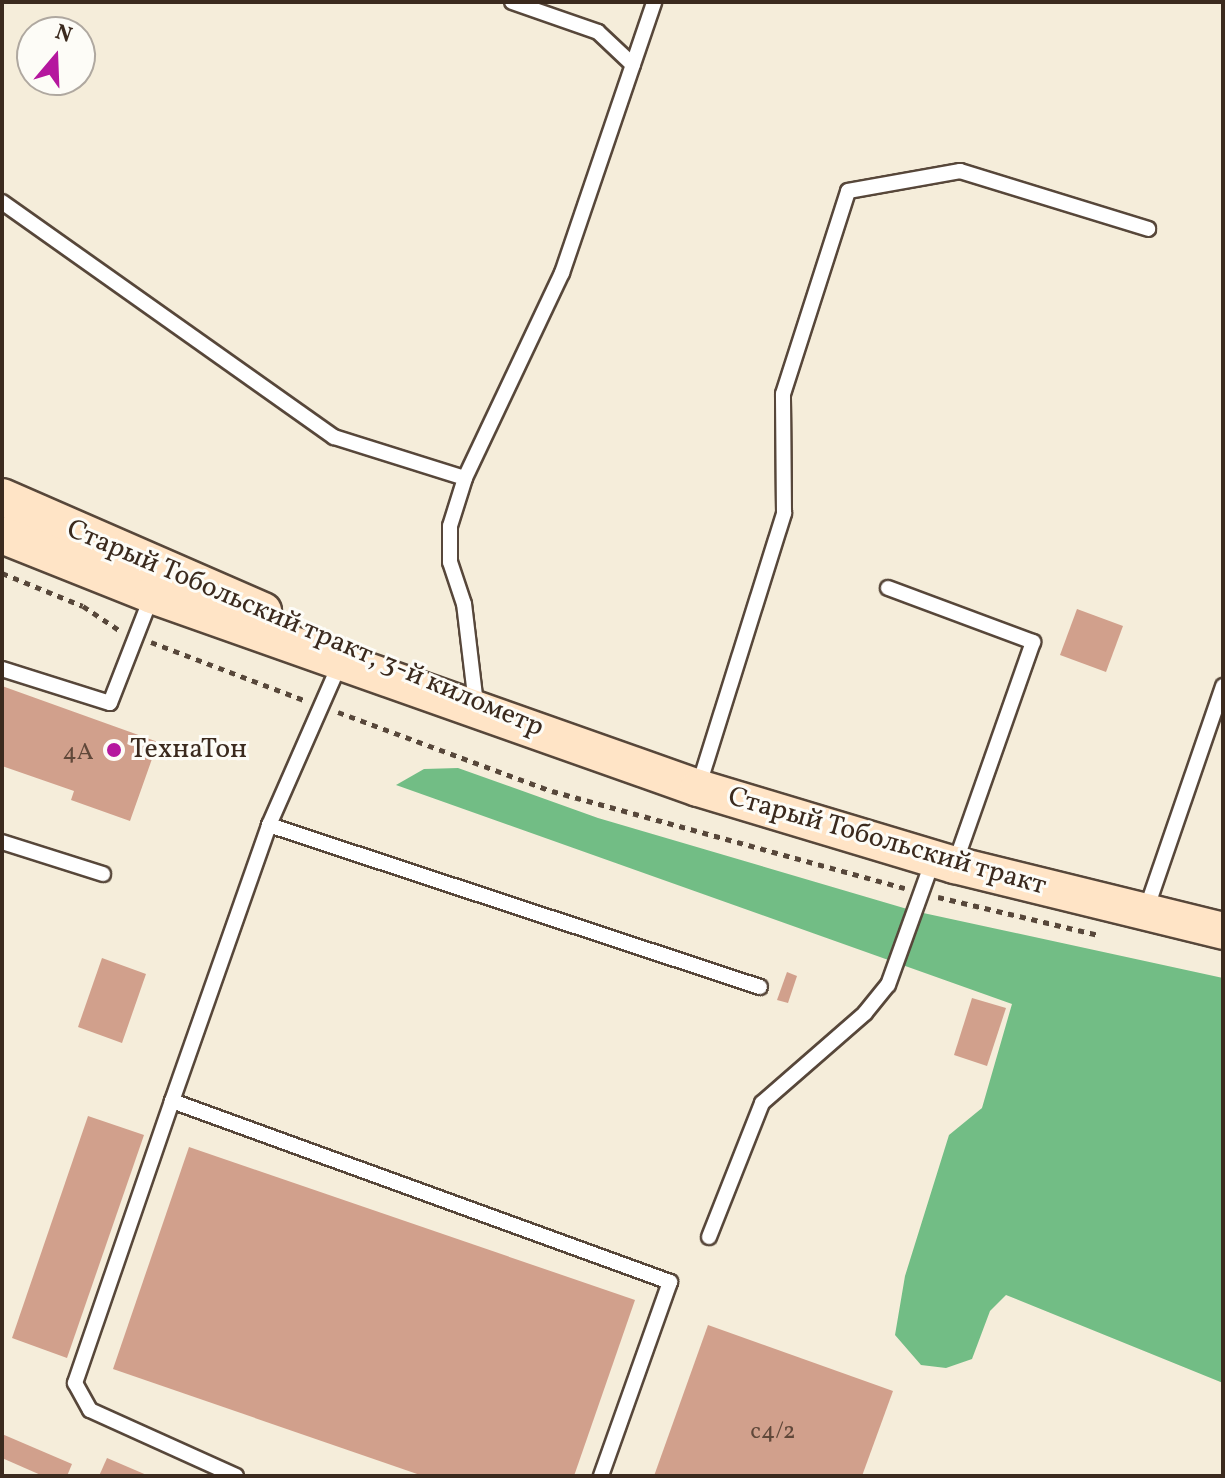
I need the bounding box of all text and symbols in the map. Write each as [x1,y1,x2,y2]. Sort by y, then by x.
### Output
north arrow [16,16,96,96]
text: N [51,17,76,52]
street label: Старый Тобольский тракт, 3-й километр [61,513,549,745]
place label: ТехнаТон [130,733,247,767]
house number: 4А [62,740,94,768]
marker: ТехнаТон [105,741,123,759]
street label: Старый Тобольский тракт [723,780,1051,904]
house number: с4/2 [750,1419,796,1447]

